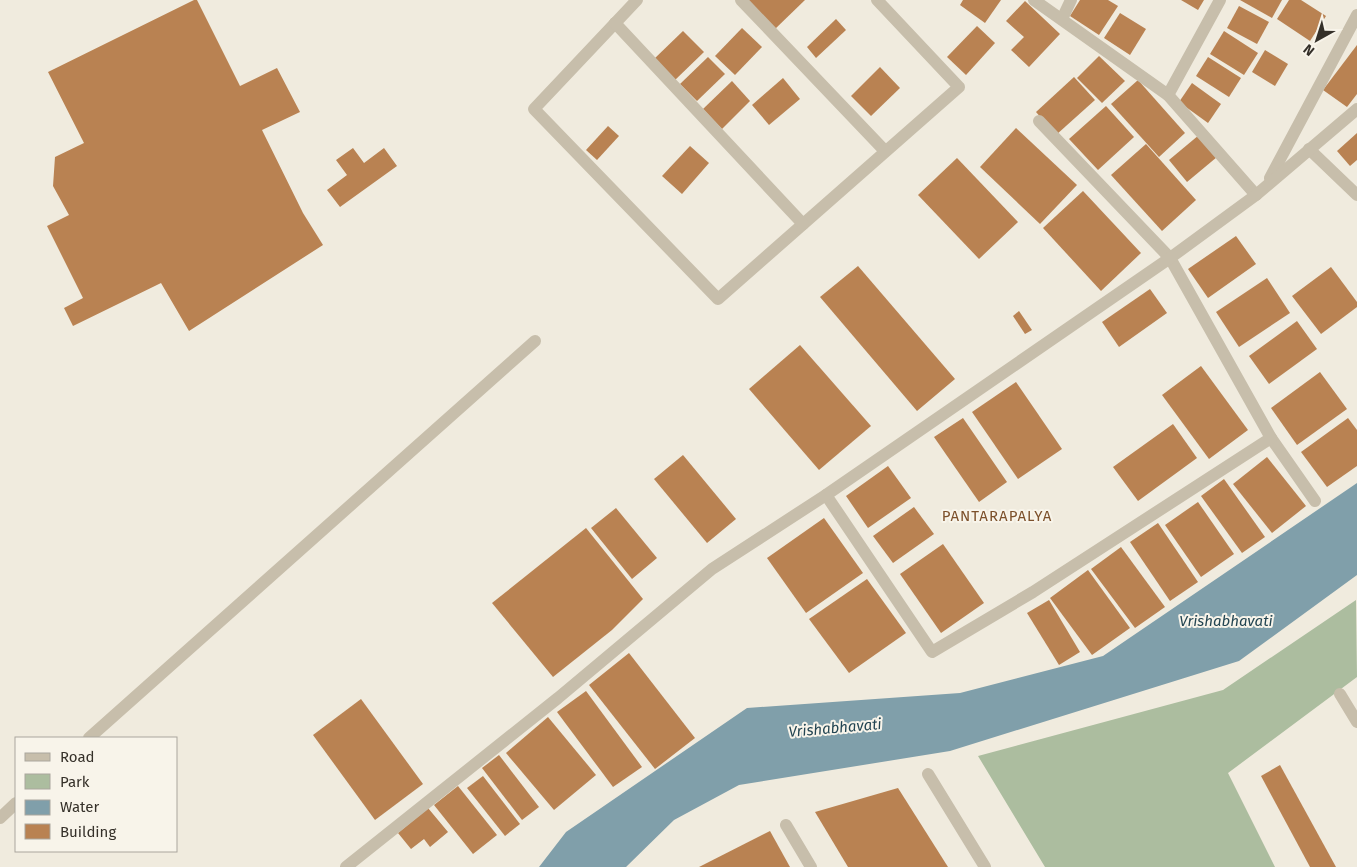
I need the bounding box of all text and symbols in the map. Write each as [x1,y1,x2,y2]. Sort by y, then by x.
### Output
north arrow [1292,15,1342,65]
text: N [1300,40,1318,59]
district label: PANTARAPALYA [942,507,1052,525]
water label: Vrishabhavati [1179,612,1273,630]
water label: Vrishabhavati [788,715,882,741]
legend [15,737,178,852]
text: Road [60,748,95,766]
text: Park [60,773,90,791]
text: Water [60,798,99,816]
text: Building [60,823,116,841]

